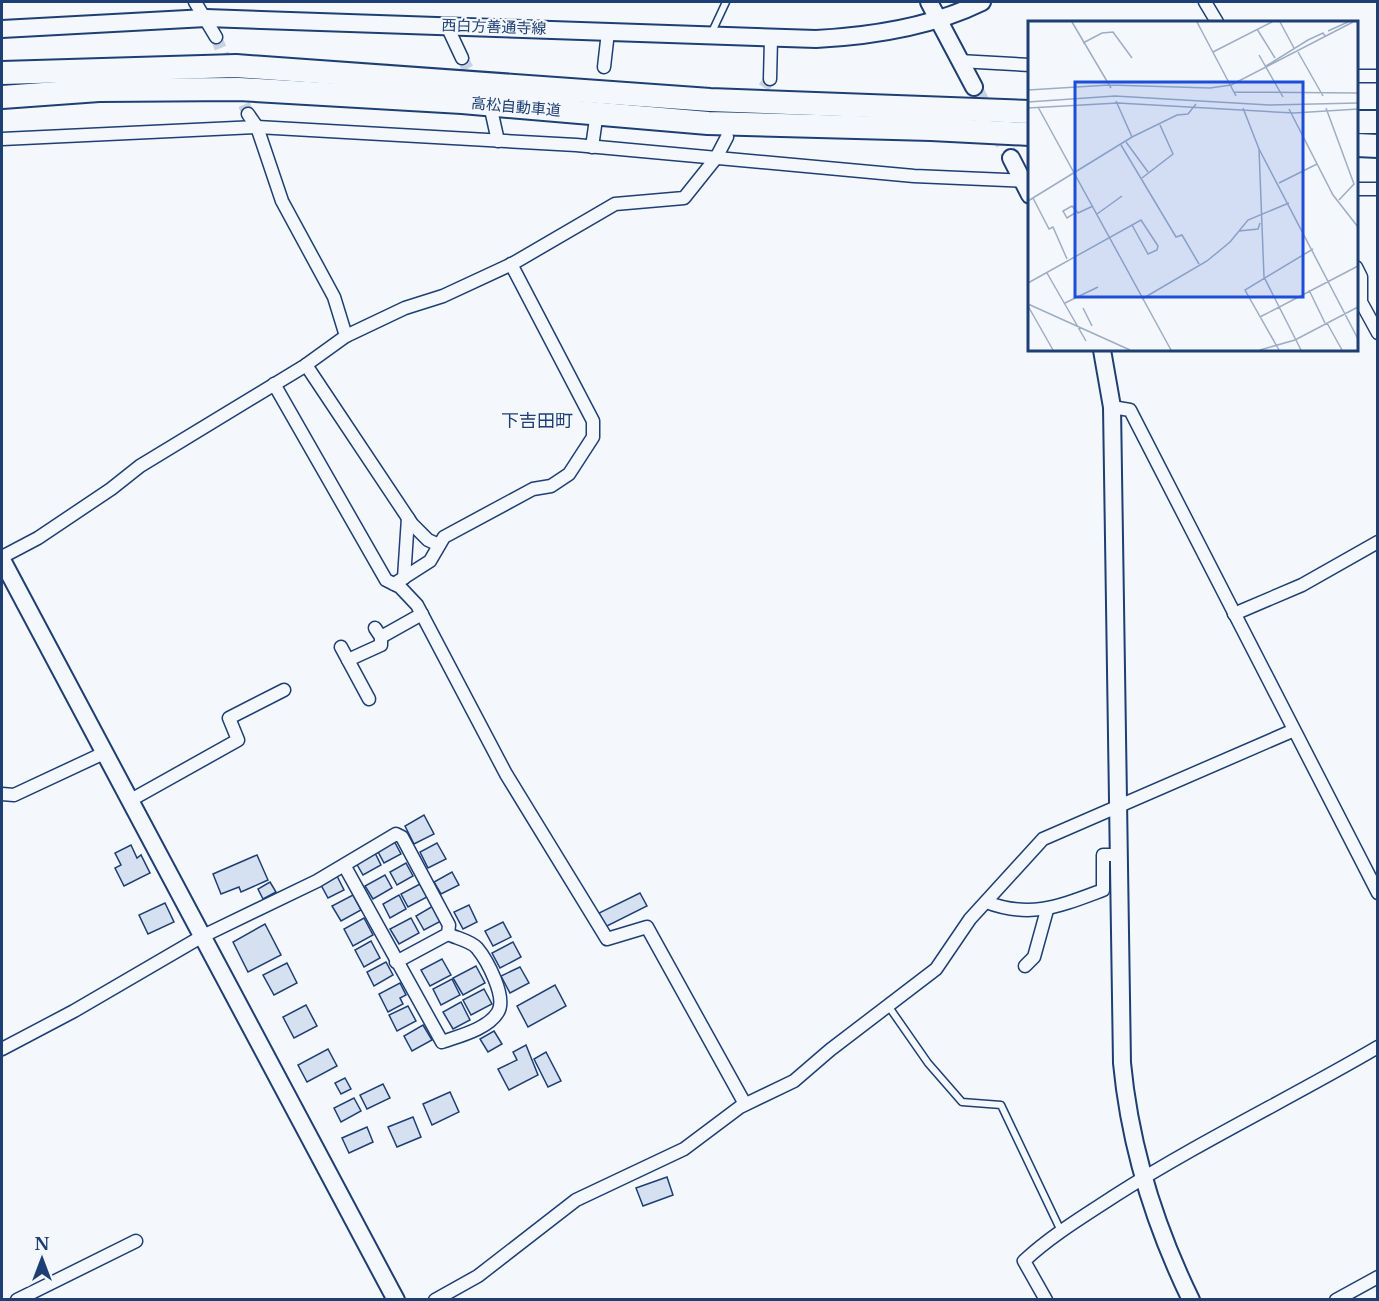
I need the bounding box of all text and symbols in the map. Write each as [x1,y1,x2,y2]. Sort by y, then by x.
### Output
street label: 西白方善通寺線 [441,15,547,38]
inset map [1028,21,1358,351]
street label: 高松自動車道 [470,93,562,120]
district label: 下吉田町 [501,410,573,432]
north arrow [12,1229,72,1289]
text: N [34,1234,50,1254]

